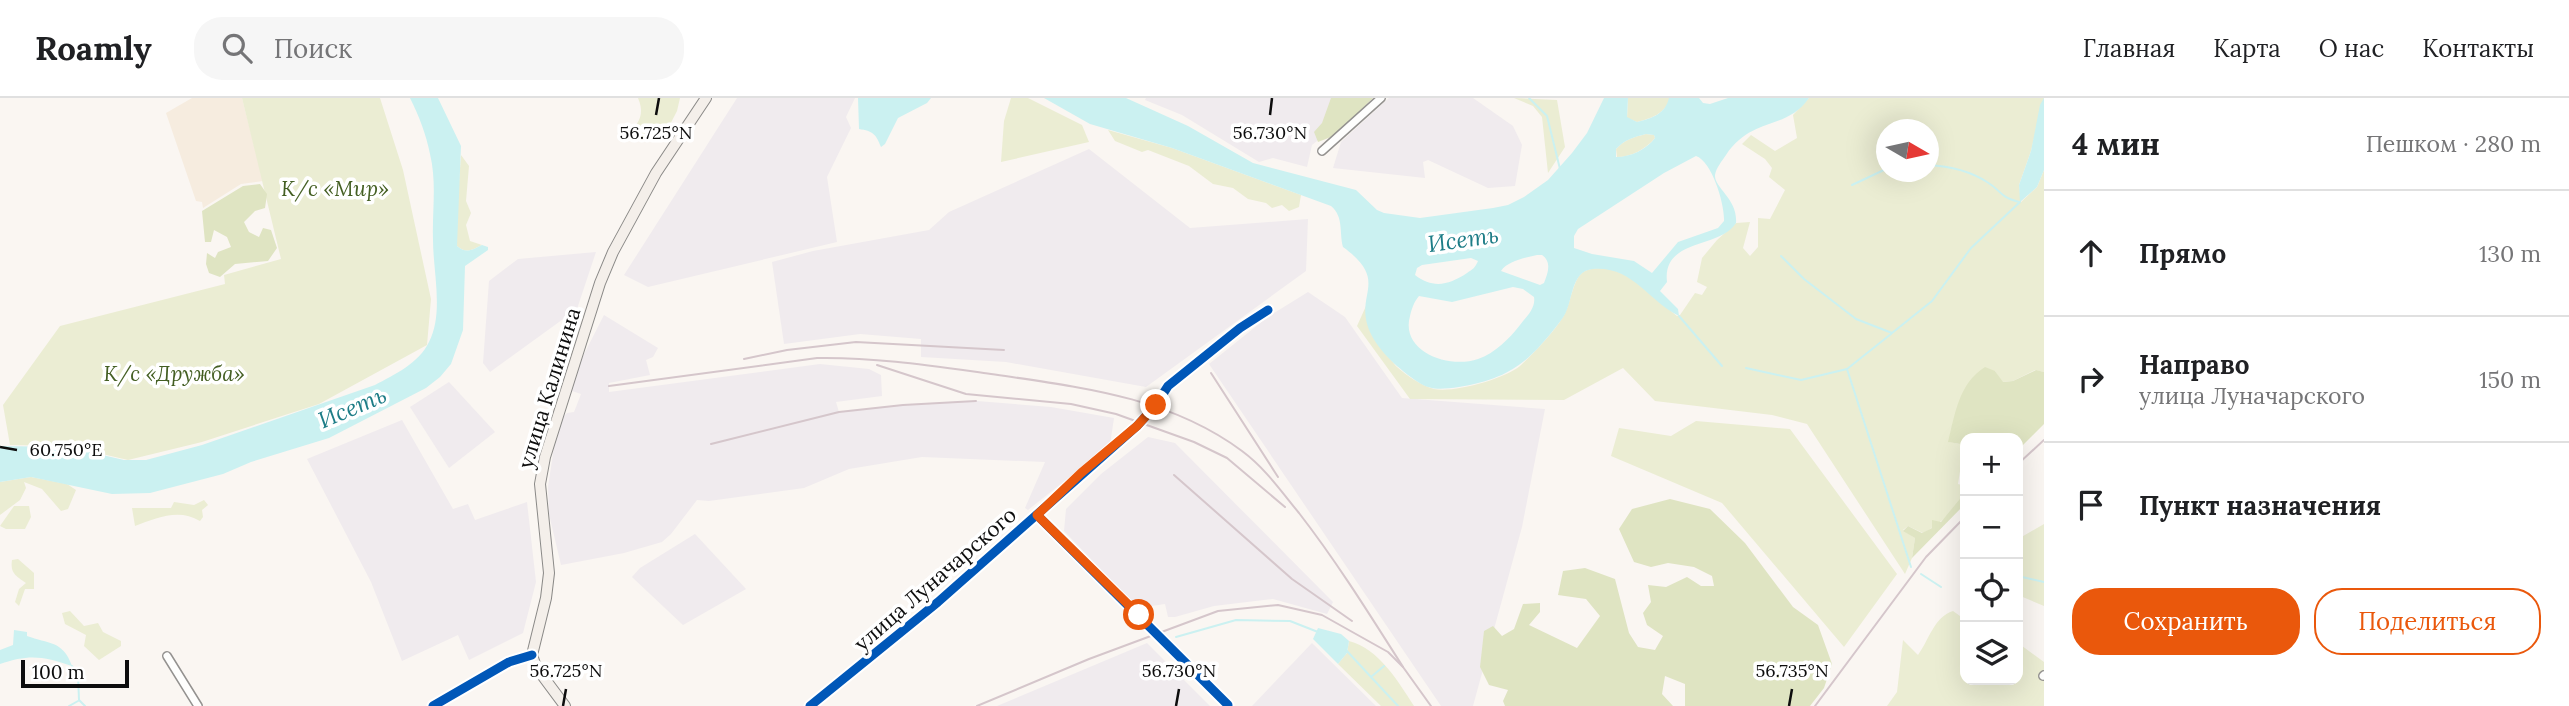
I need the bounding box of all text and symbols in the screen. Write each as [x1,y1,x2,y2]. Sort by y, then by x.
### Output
search box [194,17,684,80]
text: Roamly [35,27,152,69]
icon: search [218,29,256,67]
text: Поиск [274,32,352,65]
text: Главная [2083,33,2175,64]
text: Карта [2213,33,2281,64]
text: О нас [2319,33,2384,64]
text: Контакты [2422,33,2534,64]
north arrow [1876,119,1939,182]
text: 56.725°N [620,121,692,144]
text: 56.730°N [1233,121,1307,144]
text: 4 мин [2072,125,2160,163]
text: Пешком · 280 m [2366,129,2541,158]
park label: К/с «Мир» [281,175,389,202]
water label: Исеть [1426,220,1500,258]
icon: ahead [2072,234,2110,272]
text: Прямо [2139,237,2226,270]
text: 130 m [2479,239,2541,268]
street label: улица Калинина [512,304,586,472]
text: Направо [2139,348,2250,381]
park label: К/с «Дружба» [103,360,245,387]
icon: right [2072,360,2110,398]
text: 150 m [2479,365,2541,394]
water label: Исеть [314,380,390,434]
text: улица Луначарского [2139,381,2365,410]
route end [1140,389,1171,420]
map controls [1960,433,2023,685]
button: + [1960,433,2023,496]
text: 60.750°E [30,438,102,461]
icon: arrive [2072,486,2110,524]
text: Пункт назначения [2139,489,2381,522]
button: − [1960,496,2023,559]
street label: улица Луначарского [848,501,1022,657]
button: locate [1960,559,2023,622]
button: Сохранить [2072,588,2300,655]
button: Поделиться [2314,588,2541,655]
route start [1123,599,1154,630]
button: layers [1960,622,2023,685]
scale bar [21,657,130,689]
text: 56.725°N [530,659,602,682]
text: 56.730°N [1142,659,1216,682]
text: 56.735°N [1755,659,1829,682]
text: 100 m [32,660,85,684]

